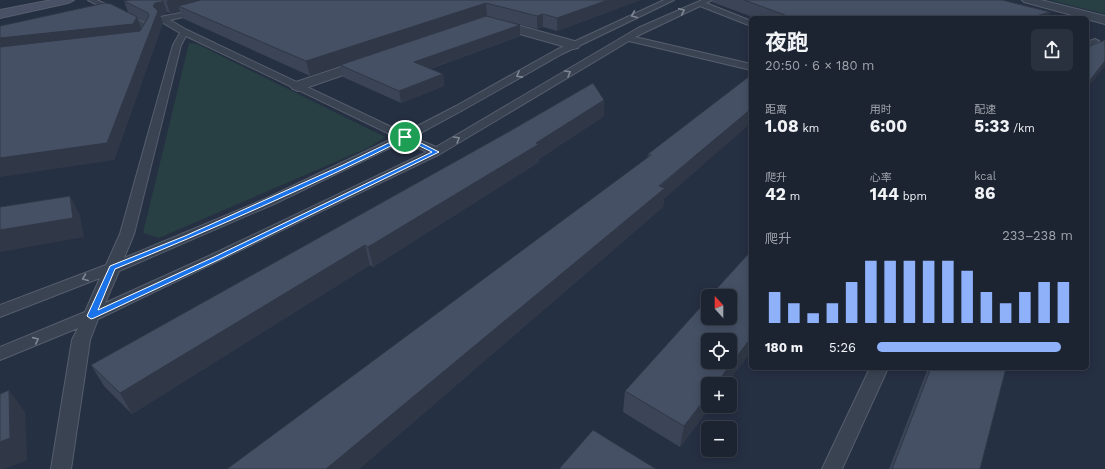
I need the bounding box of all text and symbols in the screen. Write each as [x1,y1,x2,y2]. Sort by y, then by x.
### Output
one-way arrow [679,7,686,15]
one-way arrow [631,10,639,18]
button: share [1031,29,1073,71]
text: 夜跑 [765,30,809,55]
text: 20:50 · 6 × 180 m [765,58,874,73]
one-way arrow [516,70,523,77]
one-way arrow [564,70,571,77]
text: 距离 [765,103,787,116]
text: 用时 [870,103,892,116]
text: 配速 [974,103,996,116]
text: 1.08 [765,116,799,136]
text: 6:00 [870,116,907,136]
text: 5:33 [974,116,1010,136]
pin [388,120,422,154]
text: km [799,122,819,135]
text: /km [1010,122,1035,135]
icon: arrive [394,126,416,148]
one-way arrow [453,137,460,144]
text: kcal [974,170,996,183]
text: 爬升 [765,171,787,184]
text: 心率 [870,171,892,184]
text: 86 [974,183,995,203]
text: 42 [765,184,786,204]
text: 144 [870,184,899,204]
text: m [786,190,800,203]
text: bpm [899,190,927,203]
text: 233–238 m [1002,228,1073,243]
text: 爬升 [765,231,791,246]
one-way arrow [81,274,88,282]
north arrow [701,289,737,325]
map controls [701,289,737,457]
button: locate [701,333,737,369]
one-way arrow [32,337,40,345]
text: 180 m [765,340,803,355]
text: 5:26 [829,340,856,355]
button: + [701,377,737,413]
button: − [701,421,737,457]

